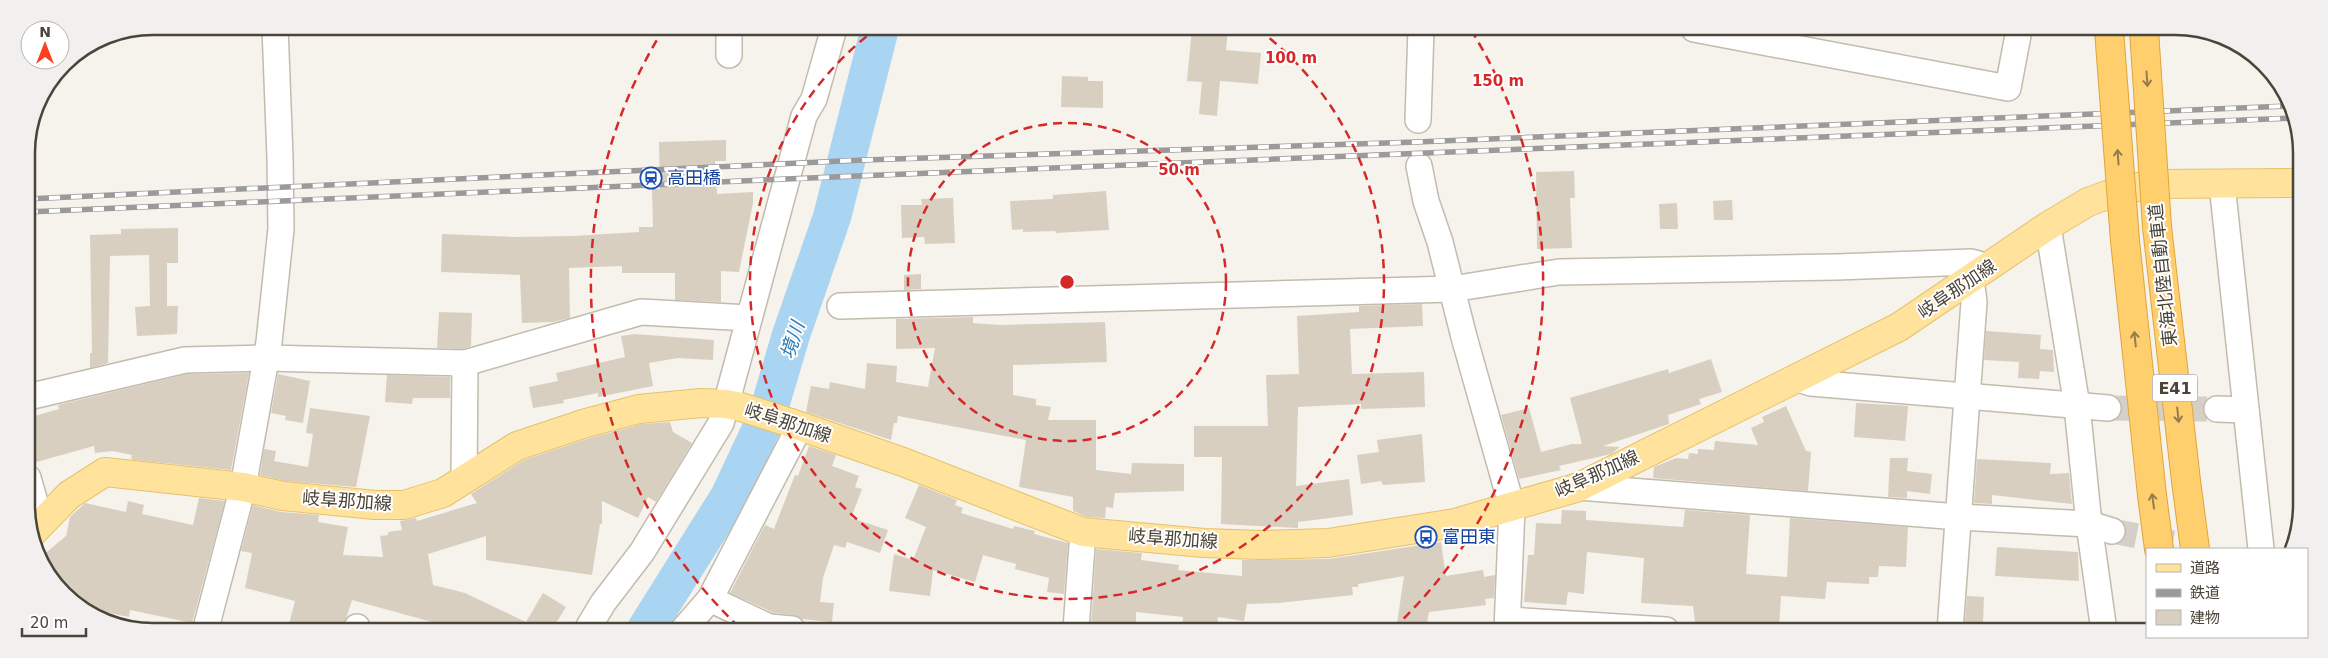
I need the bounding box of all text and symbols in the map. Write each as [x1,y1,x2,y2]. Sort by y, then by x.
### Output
north arrow [20,20,70,70]
text: N [39,24,51,40]
text: 100 m [1265,49,1317,67]
one-way arrow [2143,71,2152,87]
text: 150 m [1472,72,1524,90]
one-way arrow [2114,149,2123,165]
text: 50 m [1158,161,1200,179]
station icon: 高田橋 [639,166,663,190]
place label: 高田橋 [667,167,721,188]
street label: 東海北陸自動車道 [2145,202,2180,348]
street label: 岐阜那加線 [1914,255,2000,322]
centre of rings [1058,273,1076,291]
water label: 境川 [776,317,809,361]
one-way arrow [2130,332,2140,348]
road number: E41 [2152,374,2198,402]
street label: 岐阜那加線 [742,399,834,446]
one-way arrow [2173,407,2183,423]
street label: 岐阜那加線 [1551,446,1642,501]
street label: 岐阜那加線 [301,487,393,514]
one-way arrow [2147,493,2157,509]
street label: 岐阜那加線 [1127,525,1219,552]
bus stop icon: 富田東 [1414,525,1438,549]
place label: 富田東 [1442,526,1496,547]
legend [2146,548,2308,638]
text: 道路 [2190,559,2220,577]
text: 鉄道 [2190,584,2220,602]
scale bar [22,606,86,638]
text: 建物 [2190,609,2220,627]
text: 20 m [30,614,68,632]

